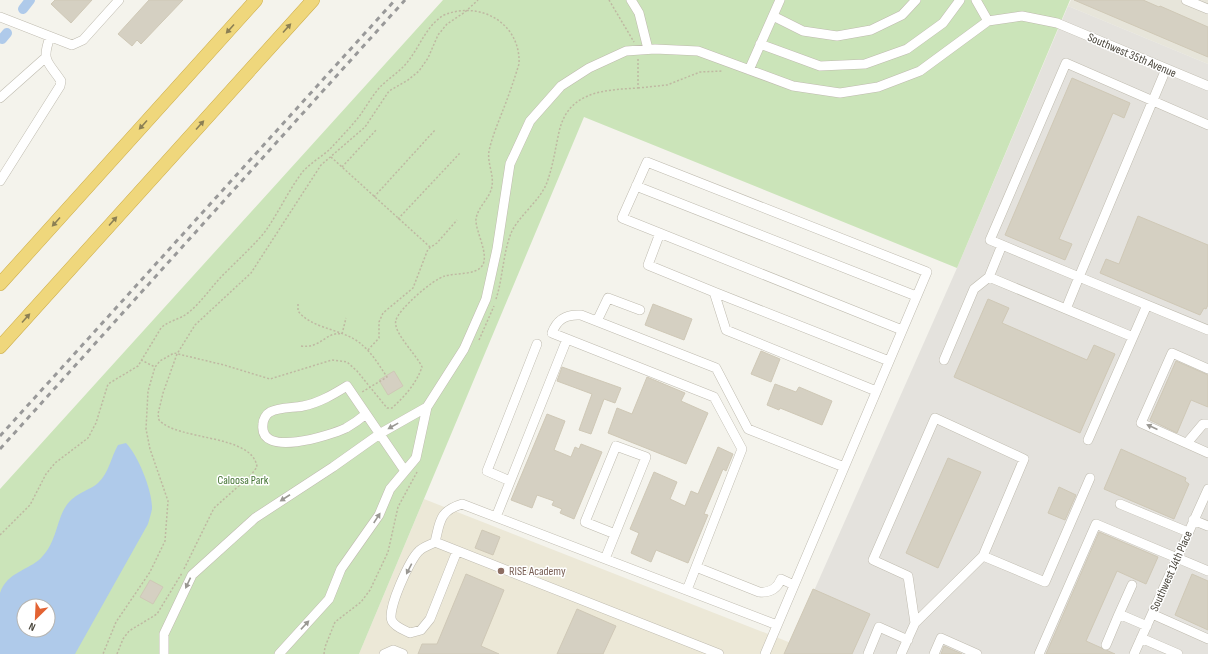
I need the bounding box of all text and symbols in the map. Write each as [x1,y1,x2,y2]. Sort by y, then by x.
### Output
one-way arrow [283,23,292,34]
one-way arrow [225,24,235,34]
street label: Southwest 35th Avenue [1085,30,1179,81]
one-way arrow [138,120,147,131]
one-way arrow [196,120,205,130]
one-way arrow [109,216,118,227]
one-way arrow [51,217,60,227]
one-way arrow [21,313,31,323]
one-way arrow [387,423,399,429]
one-way arrow [1145,424,1157,430]
park label: Caloosa Park [218,473,269,488]
one-way arrow [280,494,290,502]
one-way arrow [373,512,380,524]
street label: Southwest 14th Place [1147,528,1196,614]
one-way arrow [405,563,412,574]
place label: RISE Academy [509,564,566,579]
marker: RISE Academy [496,566,506,576]
one-way arrow [185,577,191,588]
north arrow [16,598,56,638]
text: N [27,619,37,634]
one-way arrow [301,620,310,630]

